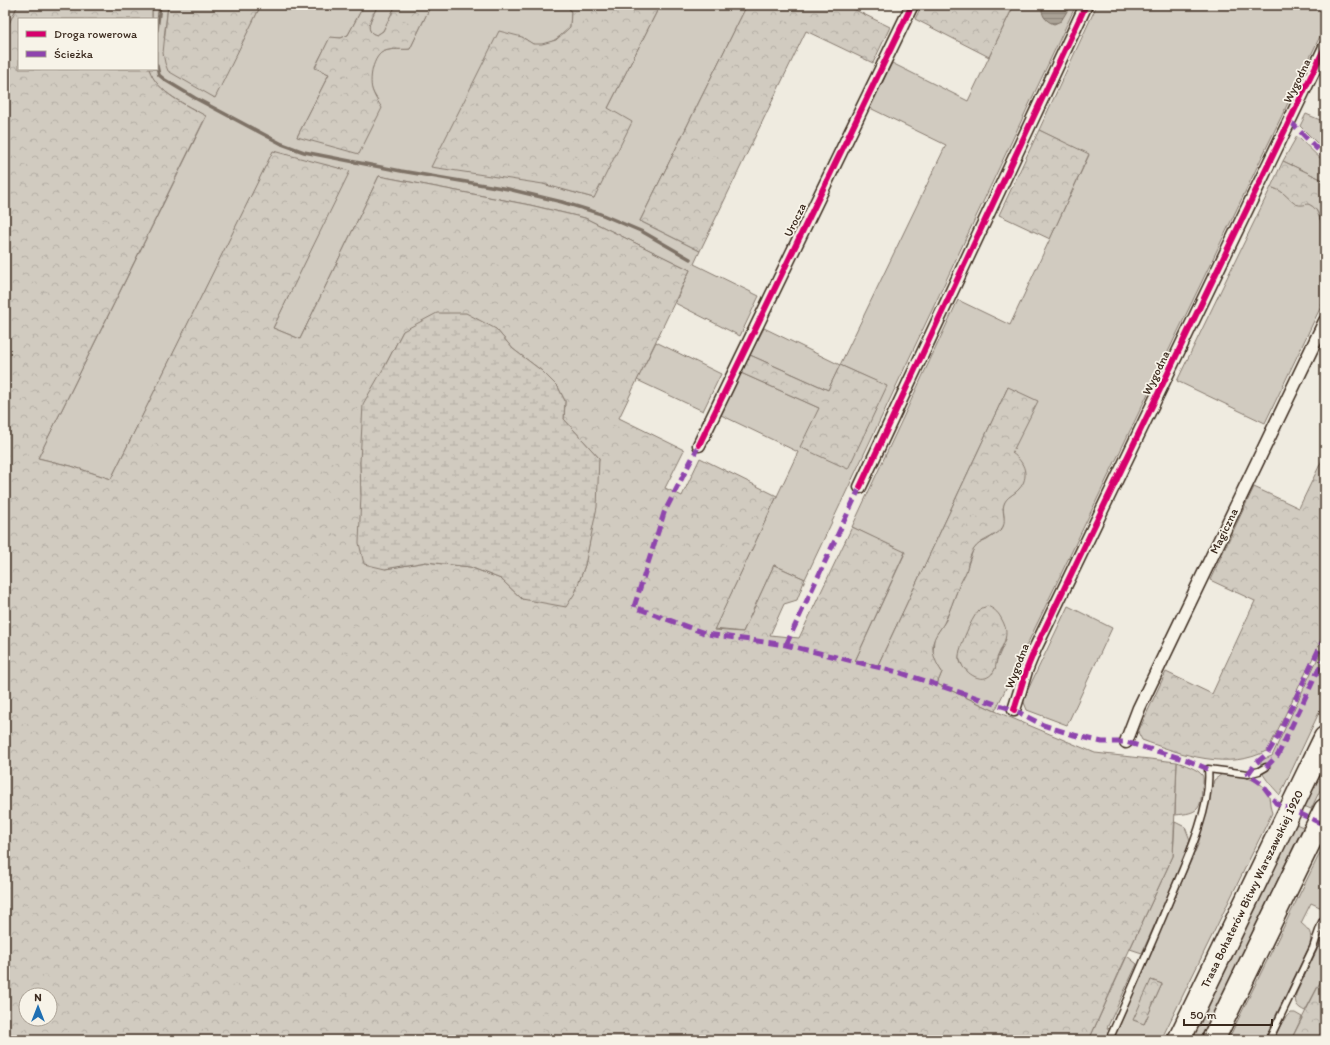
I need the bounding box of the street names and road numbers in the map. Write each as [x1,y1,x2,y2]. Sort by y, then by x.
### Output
street label: Wygodna [1280,57,1314,105]
street label: Urocza [781,201,809,239]
street label: Wygodna [1139,349,1173,397]
street label: Magiczna [1207,505,1241,556]
street label: Wygodna [1002,641,1032,691]
street label: Trasa Bohaterów Bitwy Warszawskiej 1920 [1198,788,1306,990]

